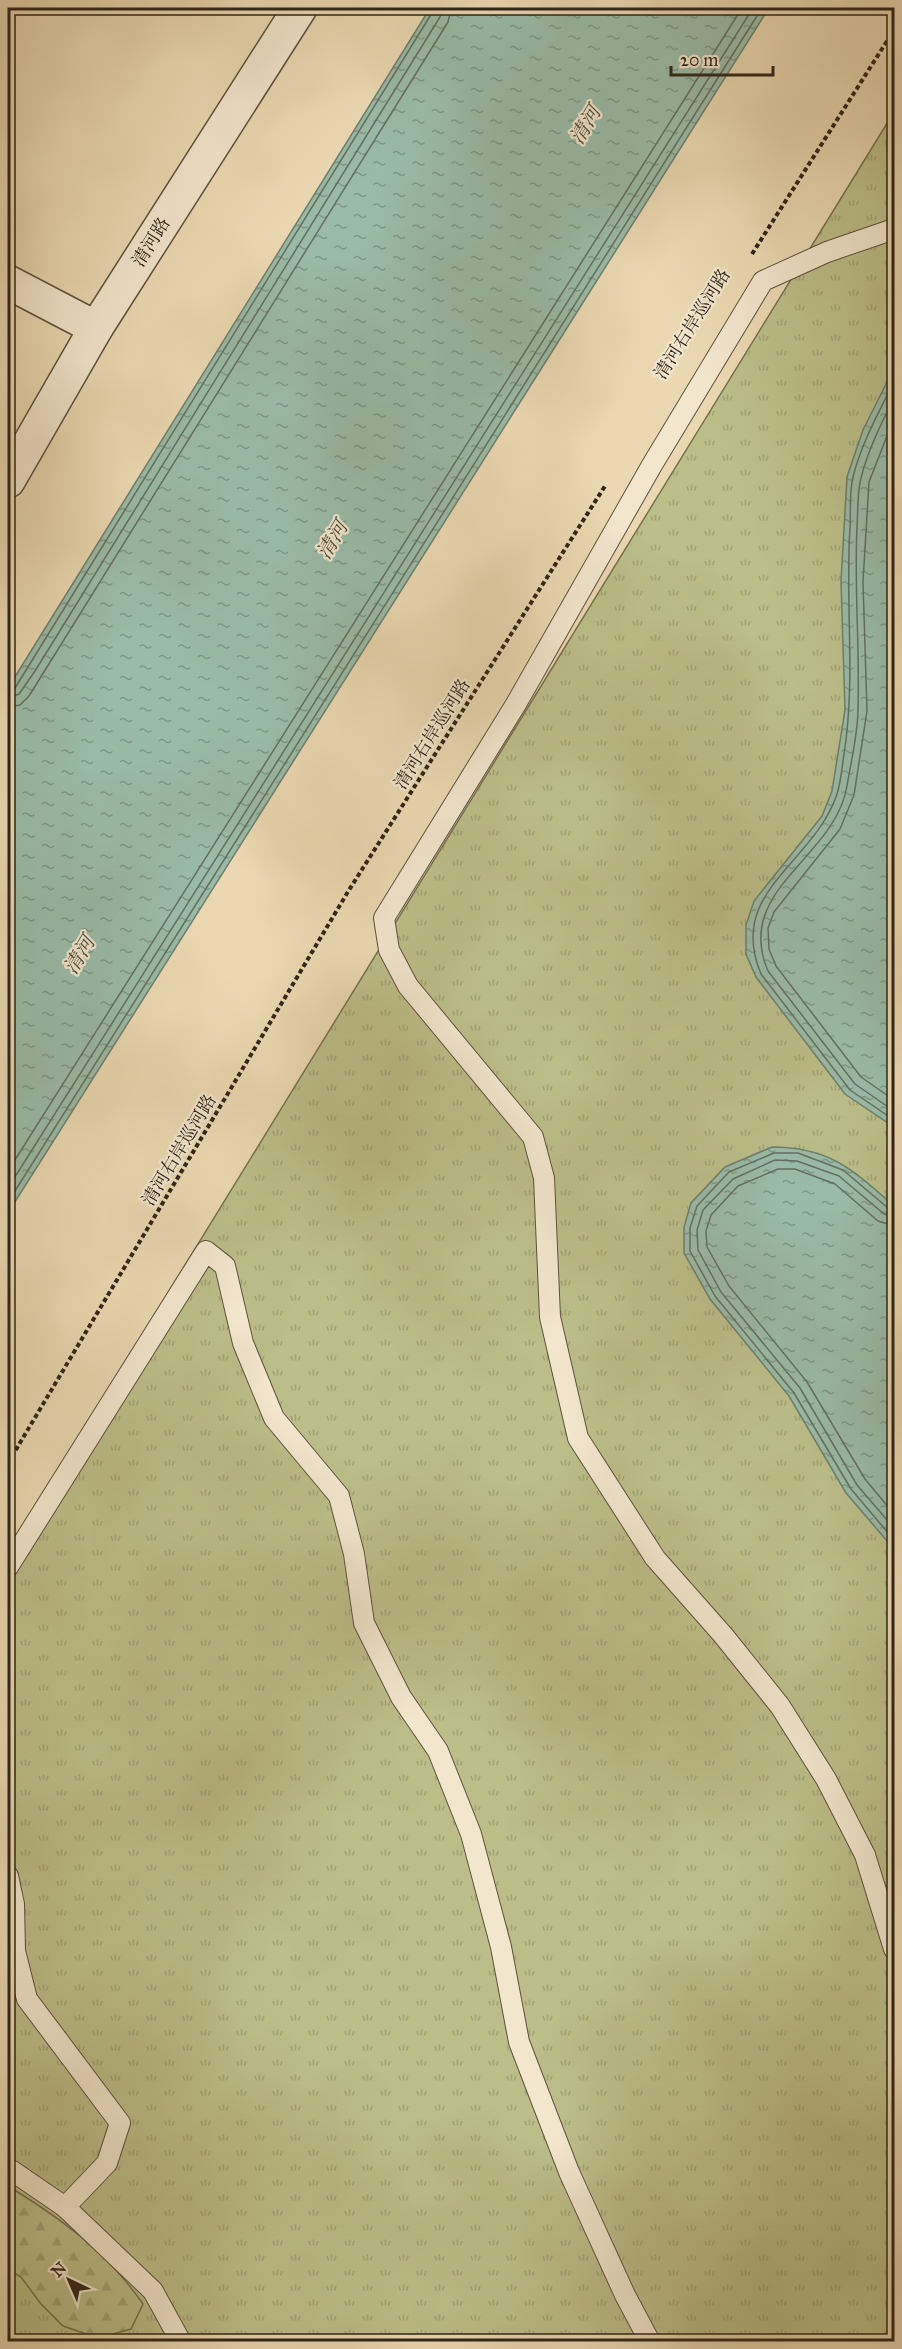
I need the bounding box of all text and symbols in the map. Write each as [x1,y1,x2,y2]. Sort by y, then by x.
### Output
scale bar [671,39,773,77]
text: 20 m [680,49,718,71]
water label: 清河 [564,99,607,148]
street label: 清河路 [127,213,175,271]
street label: 清河右岸巡河路 [649,265,735,383]
water label: 清河 [311,514,354,563]
street label: 清河右岸巡河路 [389,675,475,793]
water label: 清河 [58,929,101,978]
street label: 清河右岸巡河路 [137,1090,221,1210]
north arrow [39,2250,99,2310]
text: N [47,2258,71,2281]

